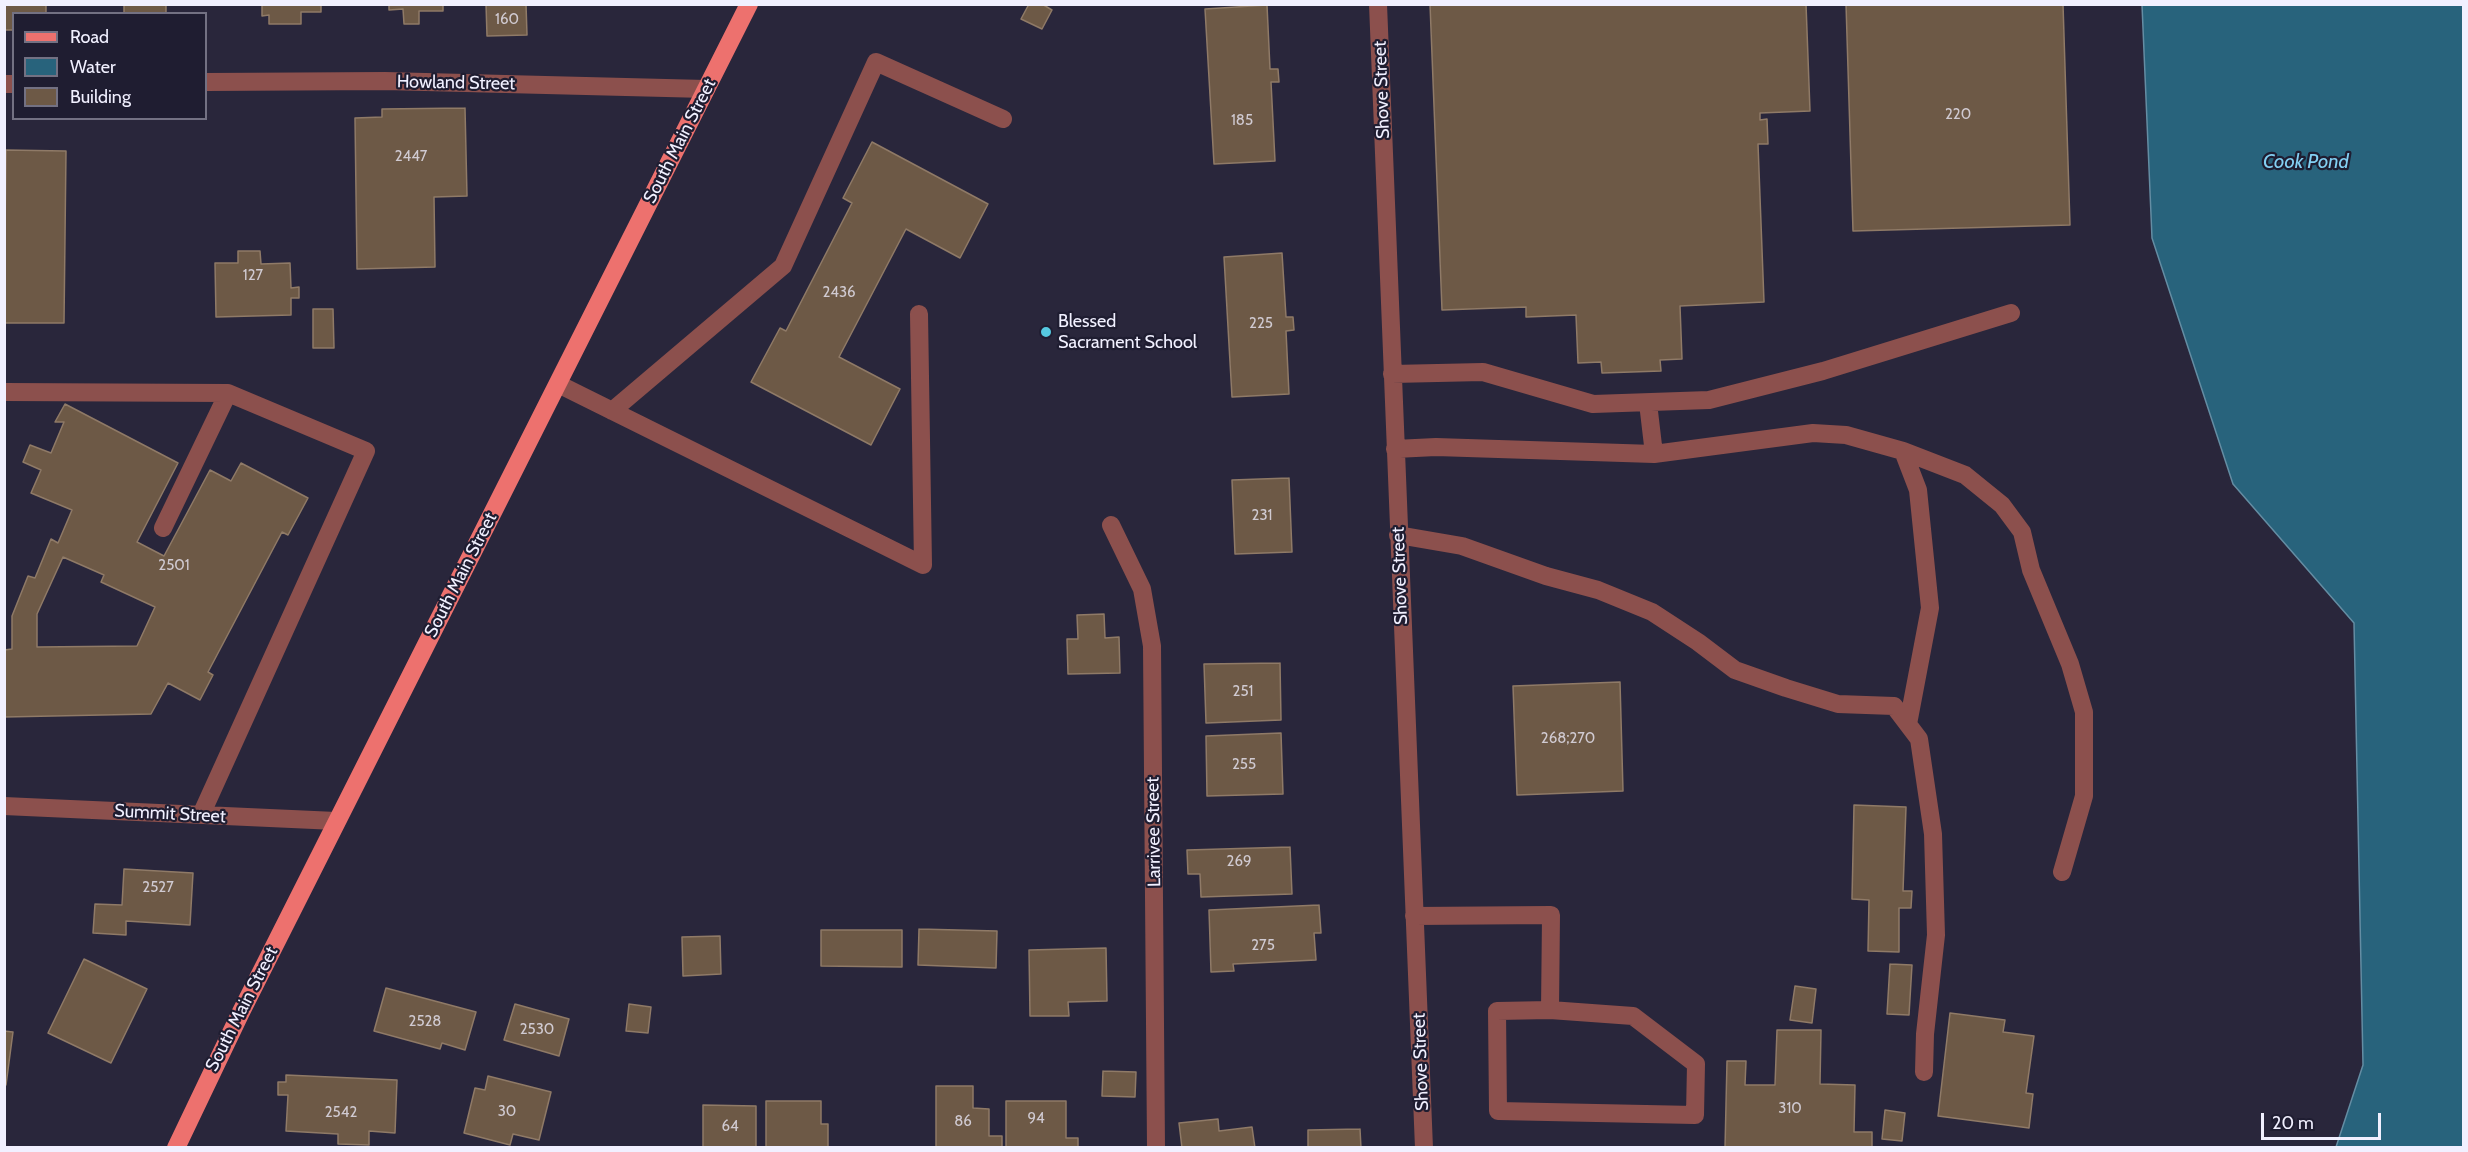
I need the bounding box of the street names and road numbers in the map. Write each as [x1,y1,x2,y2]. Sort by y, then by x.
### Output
street label: Shove Street [1369,41,1395,139]
street label: Howland Street [397,71,515,95]
street label: South Main Street [639,75,721,207]
street label: South Main Street [420,509,502,641]
street label: Shove Street [1387,527,1413,625]
street label: Larrivee Street [1142,777,1166,887]
street label: Summit Street [114,800,226,828]
street label: South Main Street [201,943,283,1075]
street label: Shove Street [1408,1013,1434,1111]

